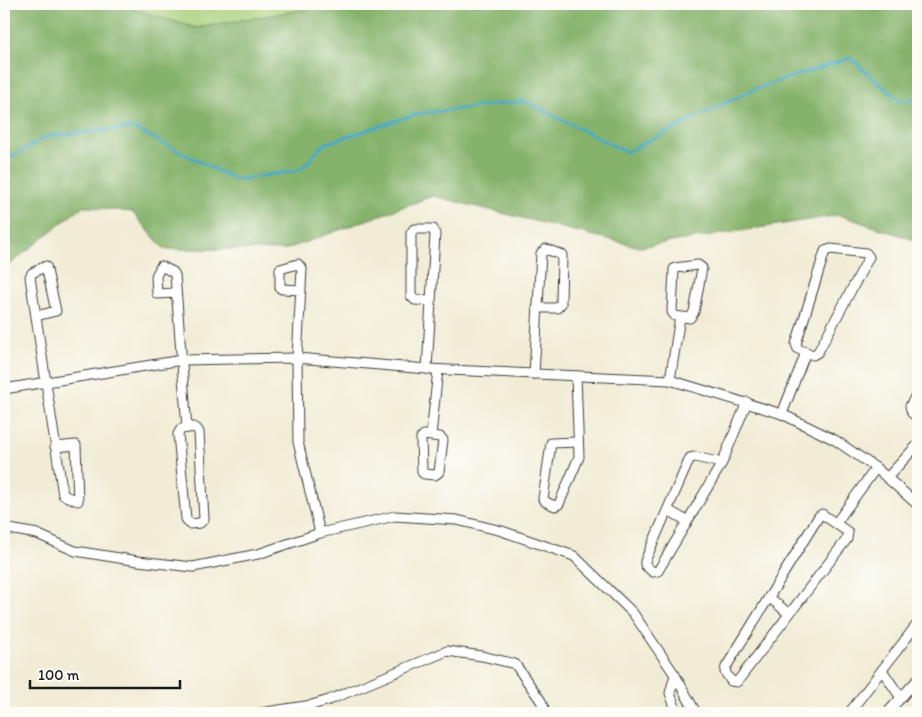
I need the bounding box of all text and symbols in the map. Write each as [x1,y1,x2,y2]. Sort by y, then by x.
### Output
scale bar [30,657,180,689]
text: 100 m [38,666,80,684]

